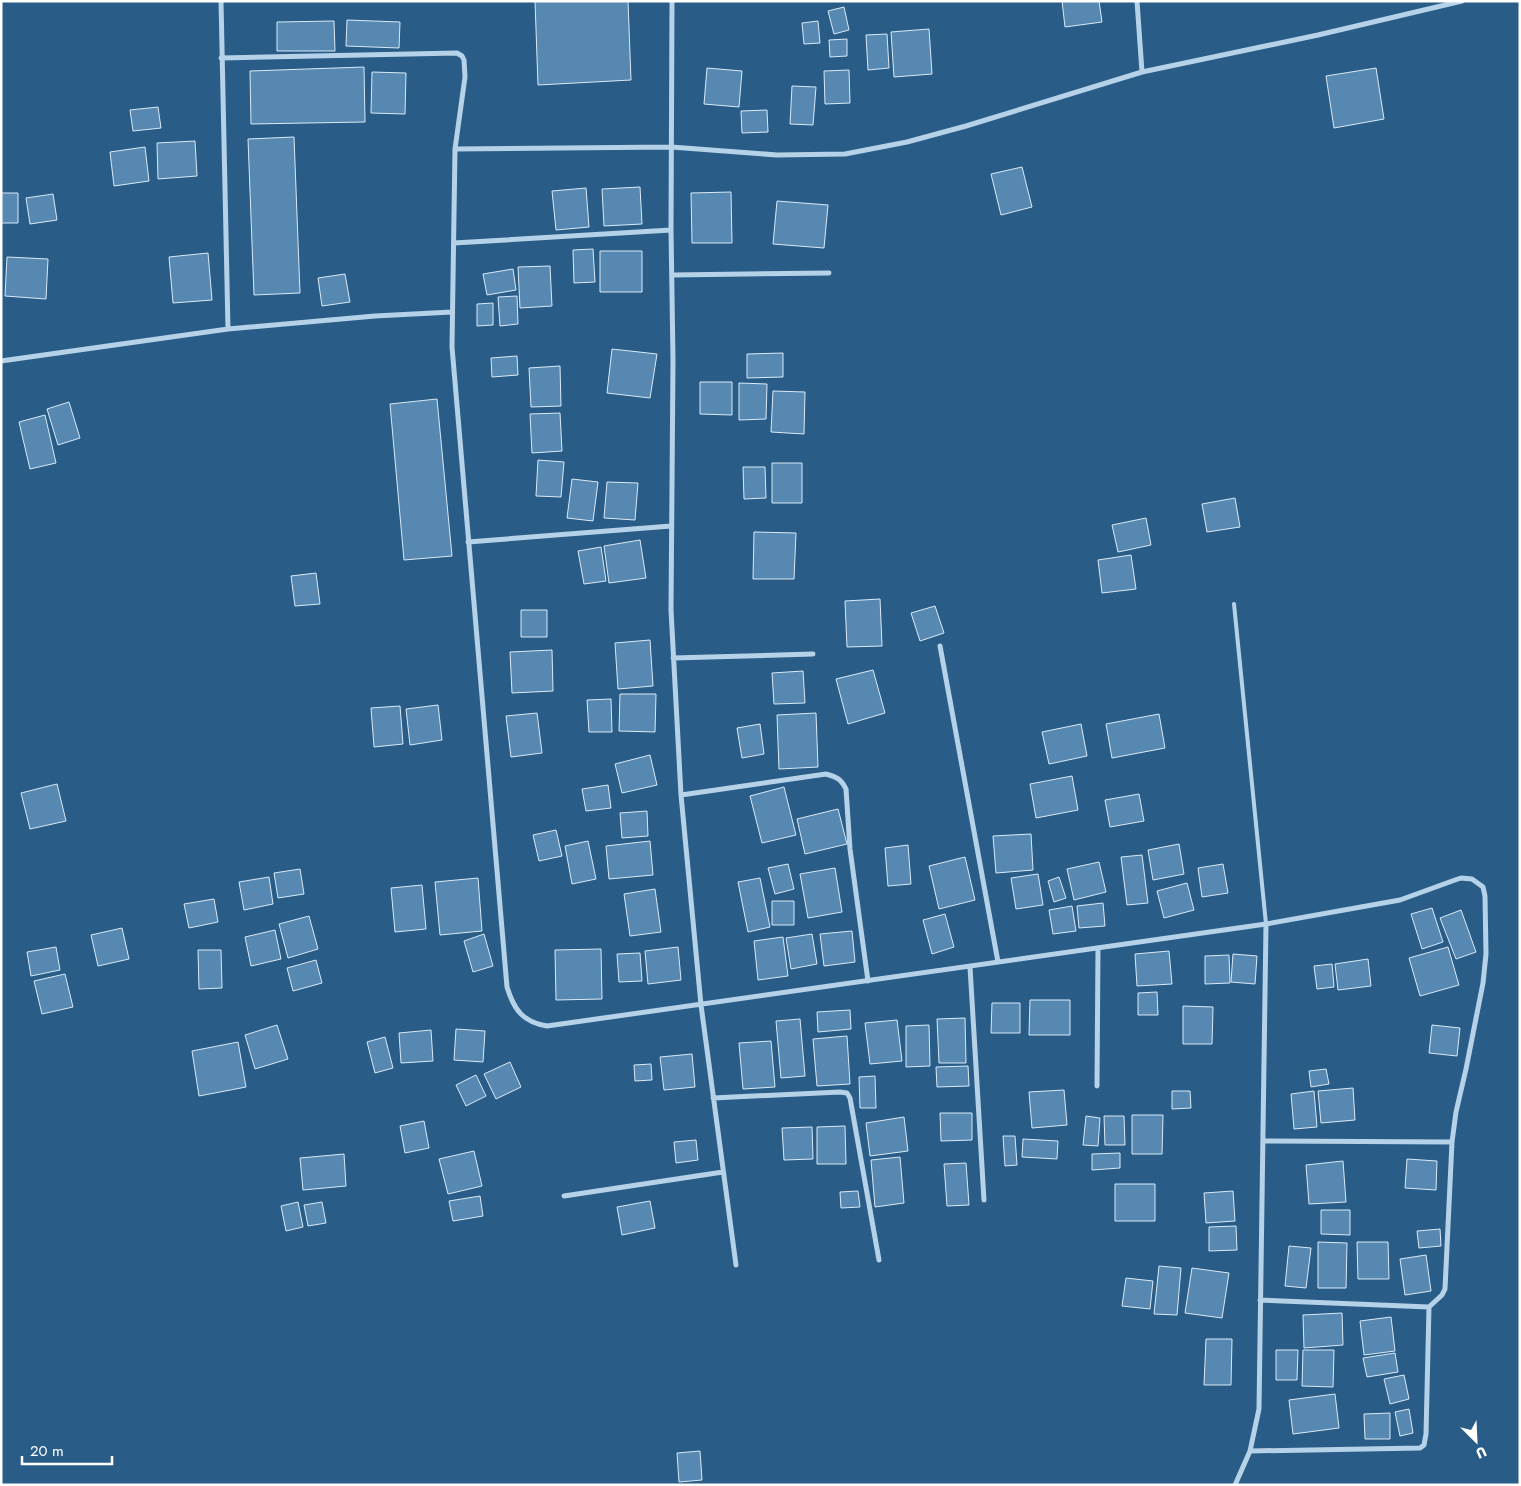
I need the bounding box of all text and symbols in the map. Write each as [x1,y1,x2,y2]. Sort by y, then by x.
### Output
north arrow [1451,1416,1501,1466]
scale bar [22,1434,112,1466]
text: 20 m [30,1440,64,1462]
text: U [1473,1442,1490,1464]

